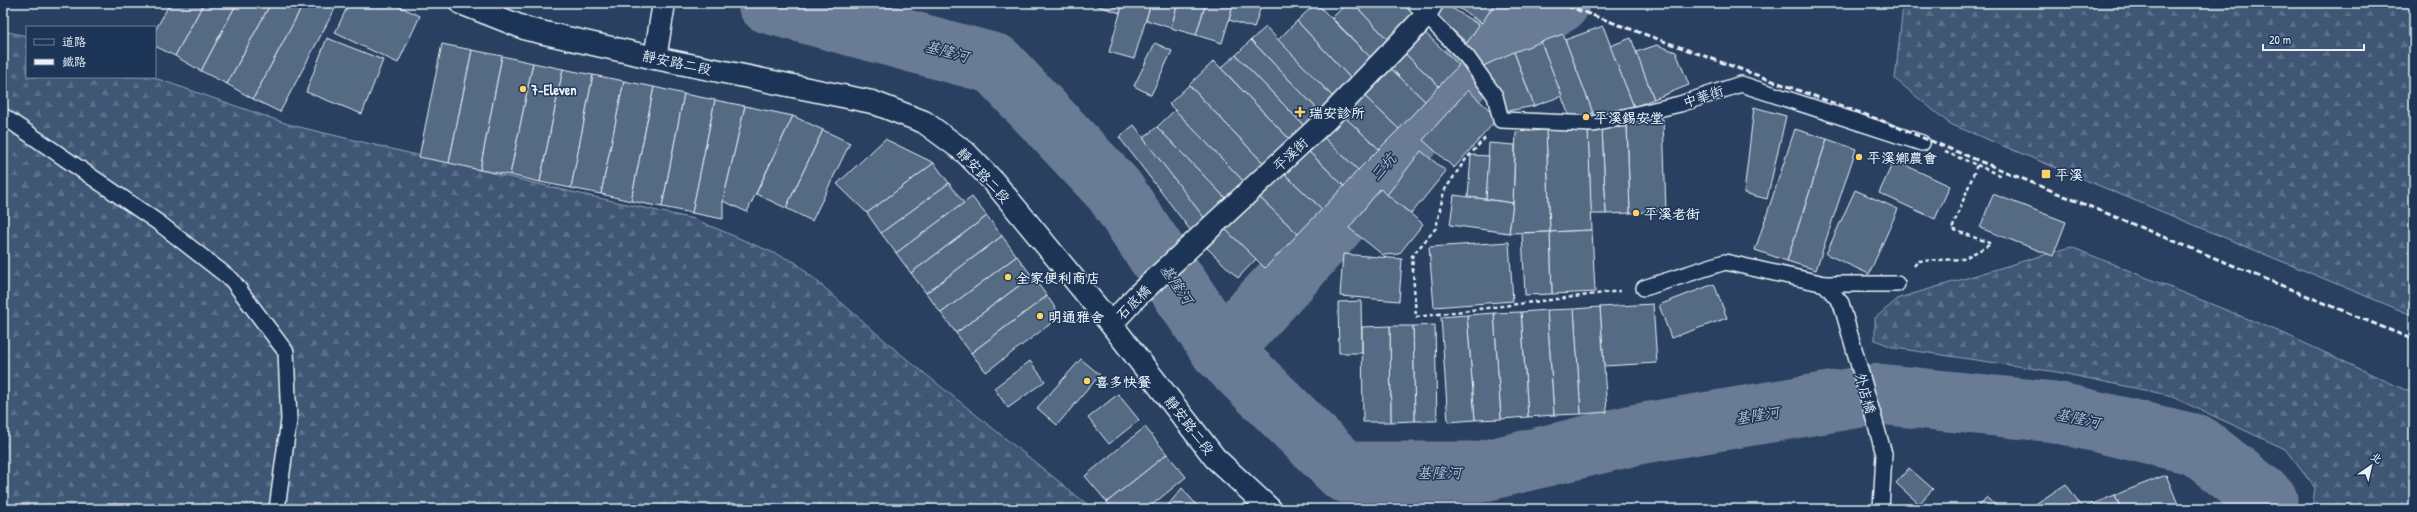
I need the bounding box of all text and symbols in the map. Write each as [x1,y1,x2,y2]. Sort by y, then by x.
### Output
legend [26,26,156,78]
scale bar [2263,26,2364,52]
text: 20 m [2269,31,2291,48]
text: 道路 [62,33,86,50]
water label: 基隆河 [923,35,974,68]
street label: 靜安路二段 [641,45,713,79]
text: 鐵路 [62,53,86,70]
place label: 7-Eleven [530,80,577,99]
street label: 中華街 [1680,80,1726,112]
marker: 7-Eleven [518,84,528,94]
place label: 瑞安診所 [1309,103,1365,122]
marker: 瑞安診所 [1294,106,1306,118]
place label: 平溪錫安堂 [1594,108,1664,127]
marker: 平溪錫安堂 [1581,112,1591,122]
street label: 平溪街 [1268,133,1312,175]
street label: 靜安路二段 [953,143,1015,207]
water label: 三坑 [1365,147,1402,185]
place label: 平溪鄉農會 [1867,148,1937,167]
marker: 平溪鄉農會 [1854,152,1864,162]
place label: 平溪 [2055,165,2083,184]
marker: 平溪 [2040,168,2052,180]
place label: 平溪老街 [1644,204,1700,223]
marker: 平溪老街 [1631,208,1641,218]
water label: 基隆河 [1156,259,1200,311]
place label: 全家便利商店 [1016,268,1100,287]
marker: 全家便利商店 [1003,272,1013,282]
street label: 石底橋 [1111,280,1155,324]
place label: 明通雅舍 [1048,307,1104,326]
marker: 明通雅舍 [1035,311,1045,321]
street label: 外店橋 [1851,370,1881,416]
place label: 喜多快餐 [1095,372,1151,391]
marker: 喜多快餐 [1082,376,1092,386]
street label: 靜安路二段 [1161,392,1219,458]
water label: 基隆河 [1733,401,1784,429]
water label: 基隆河 [2054,403,2105,434]
north arrow [2351,446,2391,486]
text: 北 [2368,449,2385,467]
water label: 基隆河 [1416,462,1464,483]

